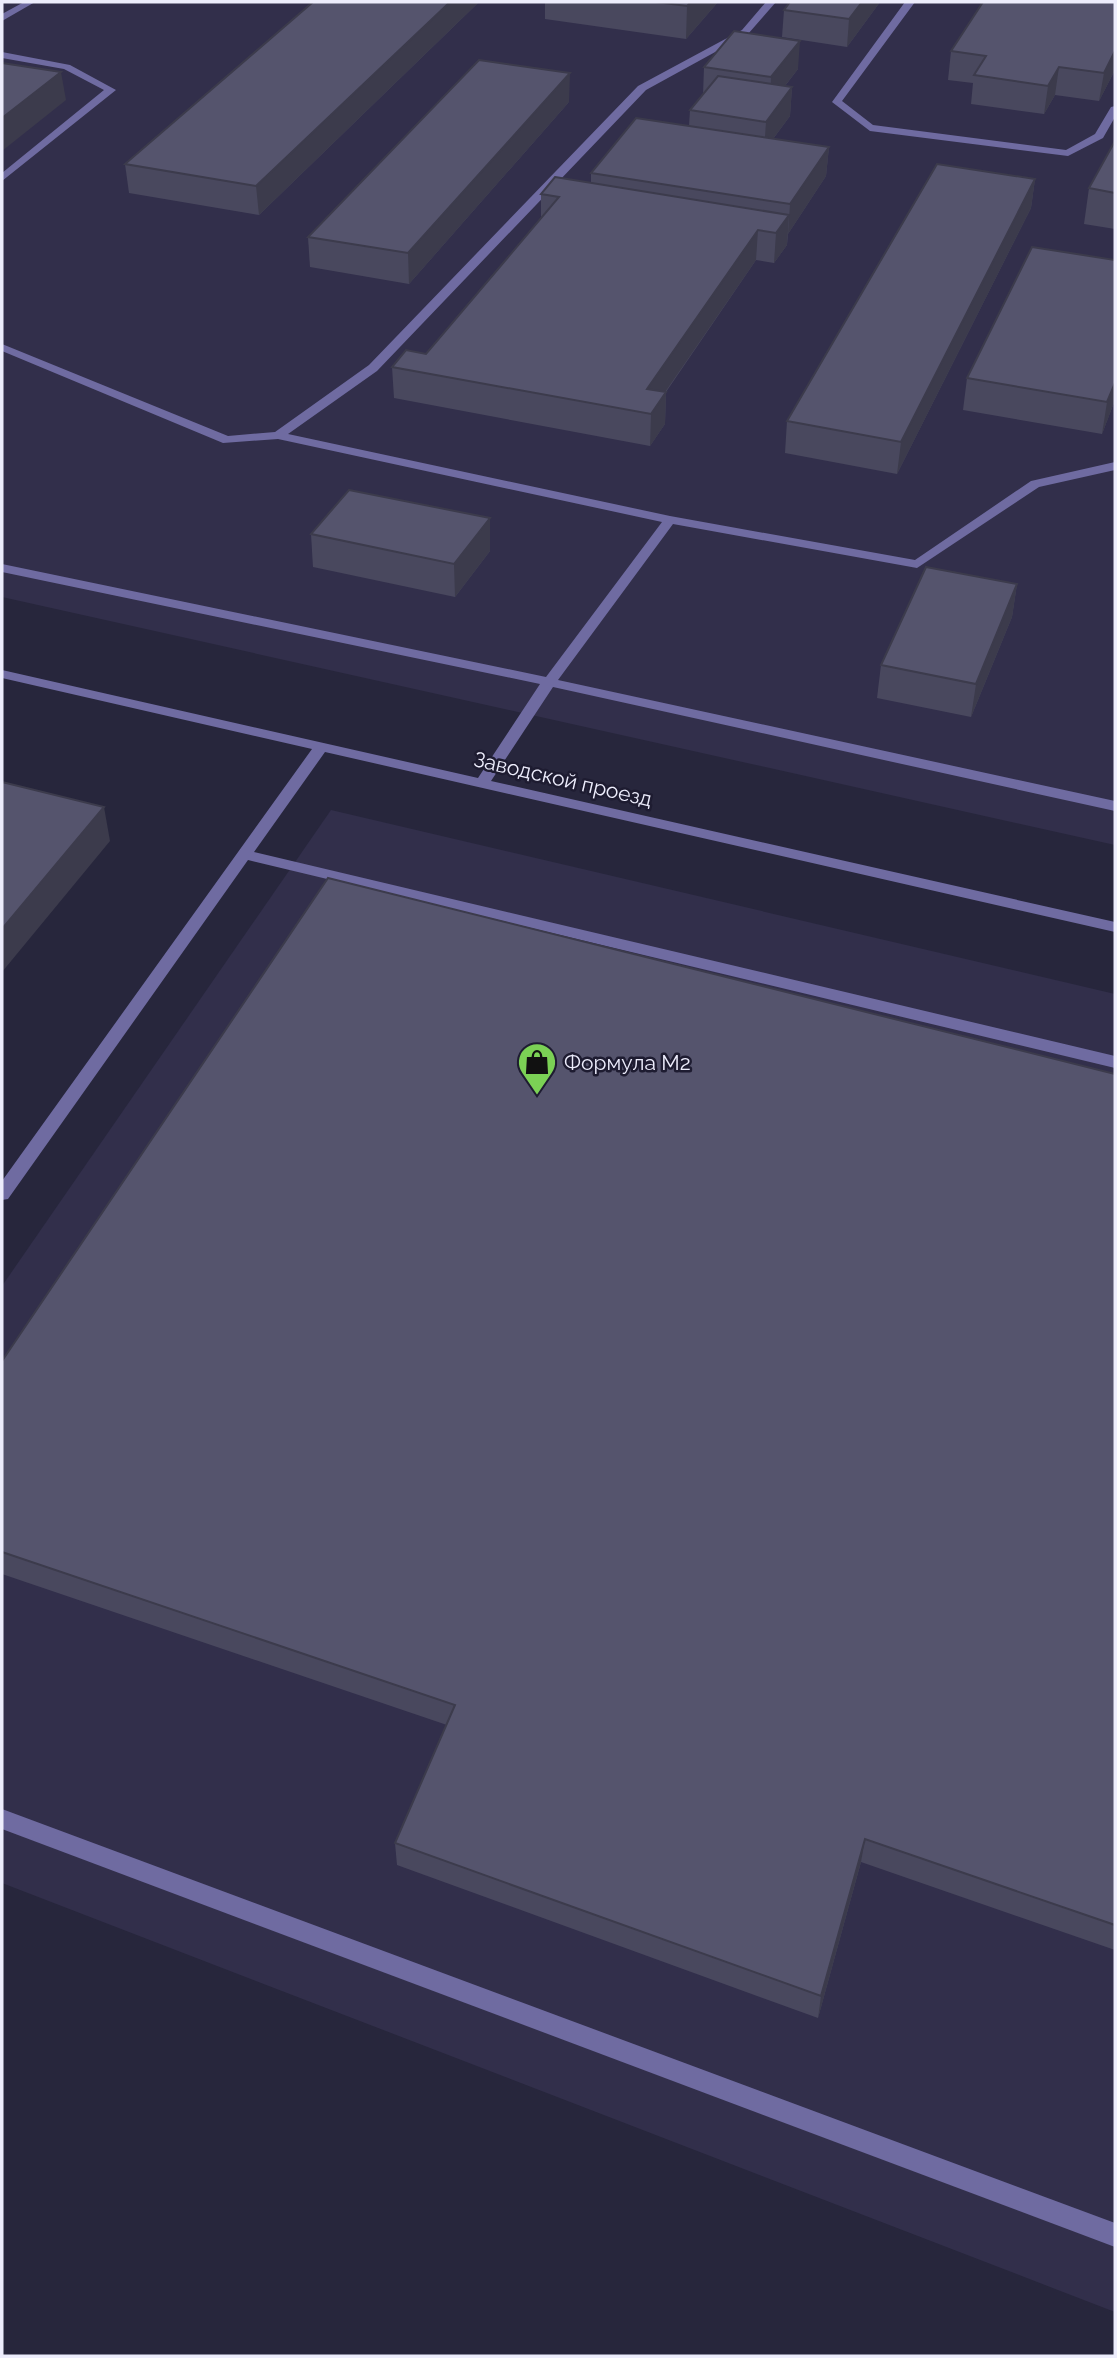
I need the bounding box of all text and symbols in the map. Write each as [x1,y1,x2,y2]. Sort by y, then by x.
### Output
street label: Заводской проезд [471,746,655,812]
shop icon: Формула М2 [516,1041,558,1096]
place label: Формула М2 [564,1050,691,1075]

